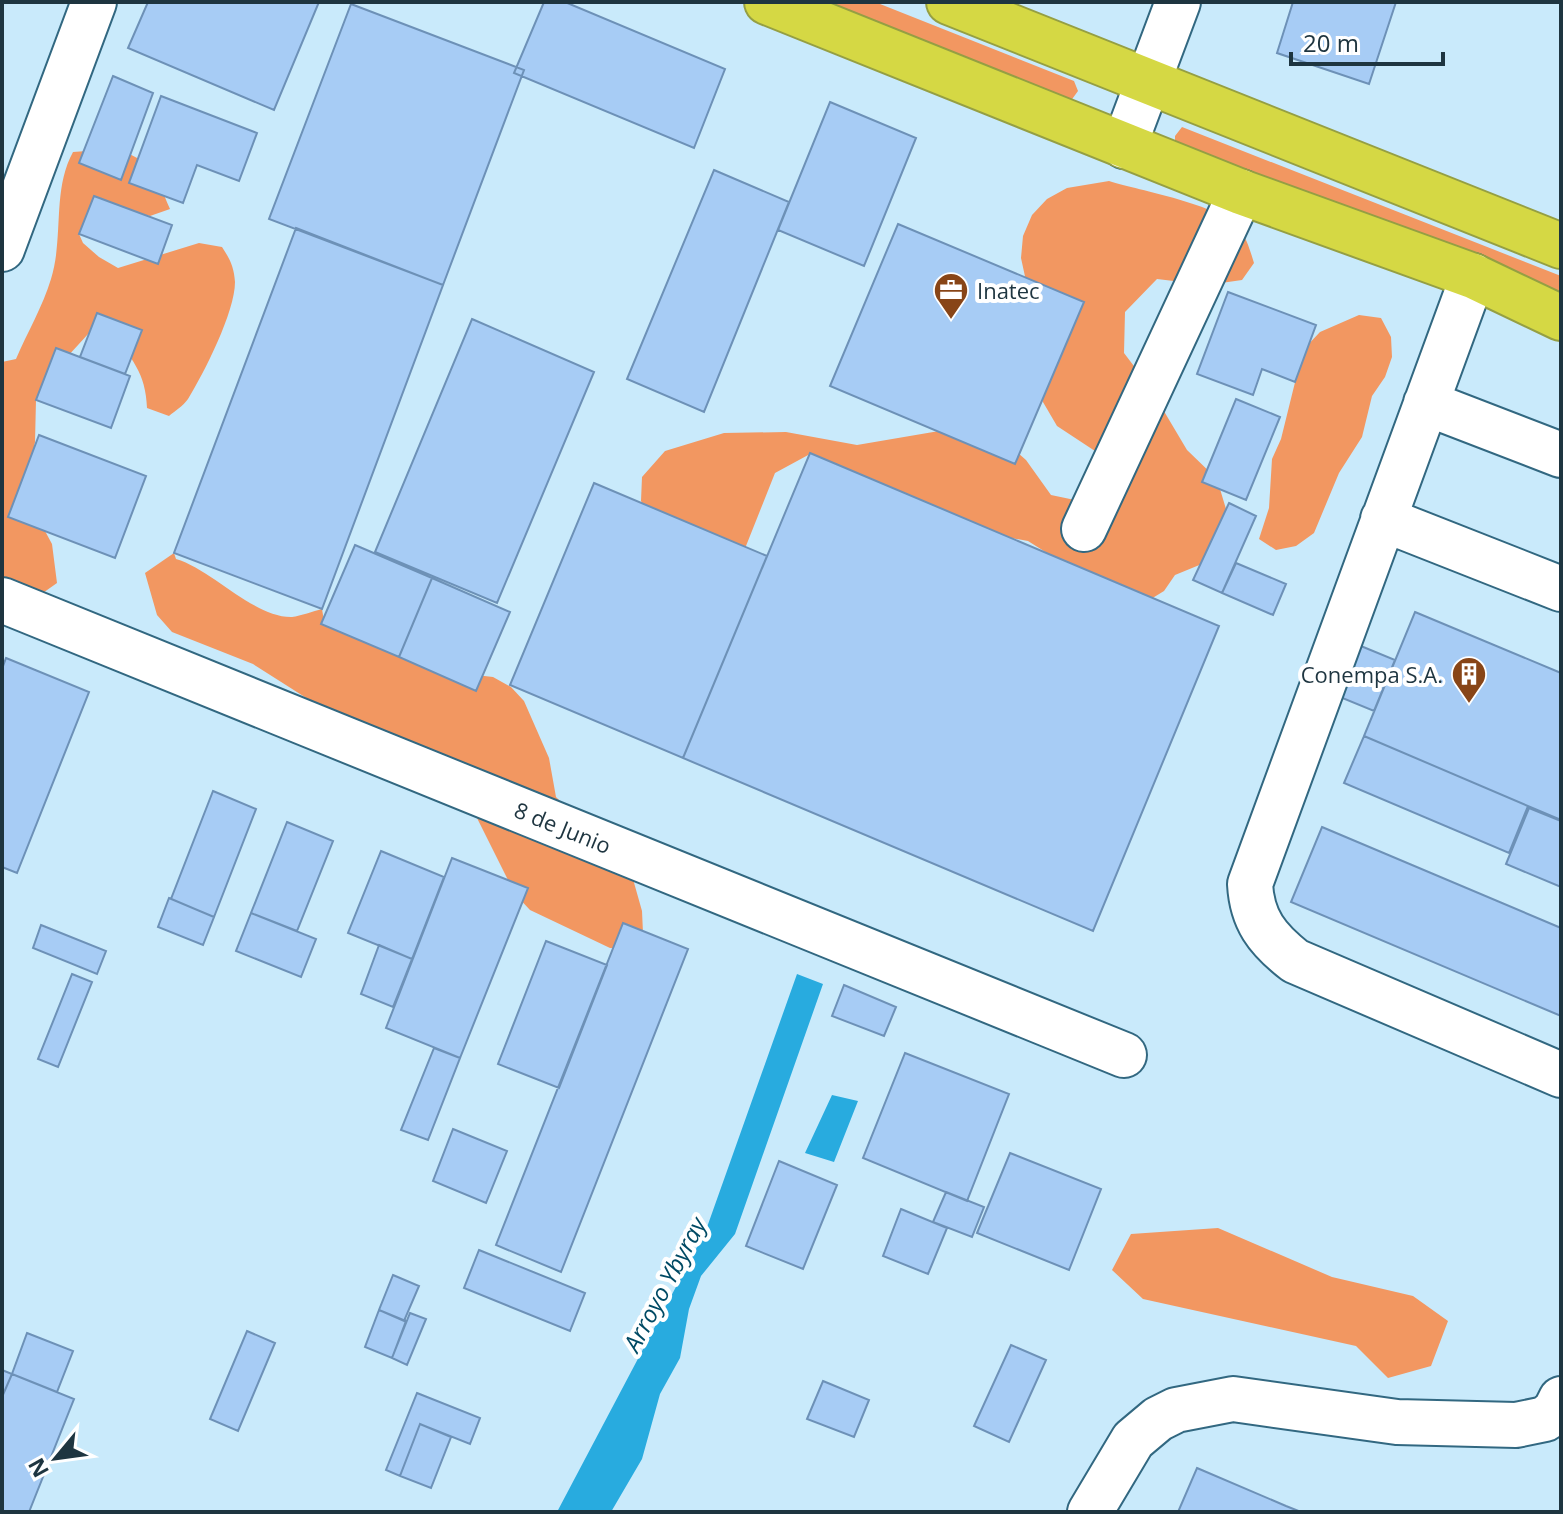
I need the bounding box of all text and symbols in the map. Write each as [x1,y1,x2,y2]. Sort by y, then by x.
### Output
scale bar [1291,16,1443,66]
text: 20 m [1303,26,1359,59]
office icon: Inatec [932,271,970,321]
place label: Inatec [977,275,1040,305]
building icon: Conempa S.A. [1450,655,1488,705]
place label: Conempa S.A. [1301,659,1443,689]
street label: 8 de Junio [510,794,616,860]
water label: Arroyo Ybyray [614,1209,714,1359]
north arrow [16,1418,96,1498]
text: N [20,1453,55,1483]

